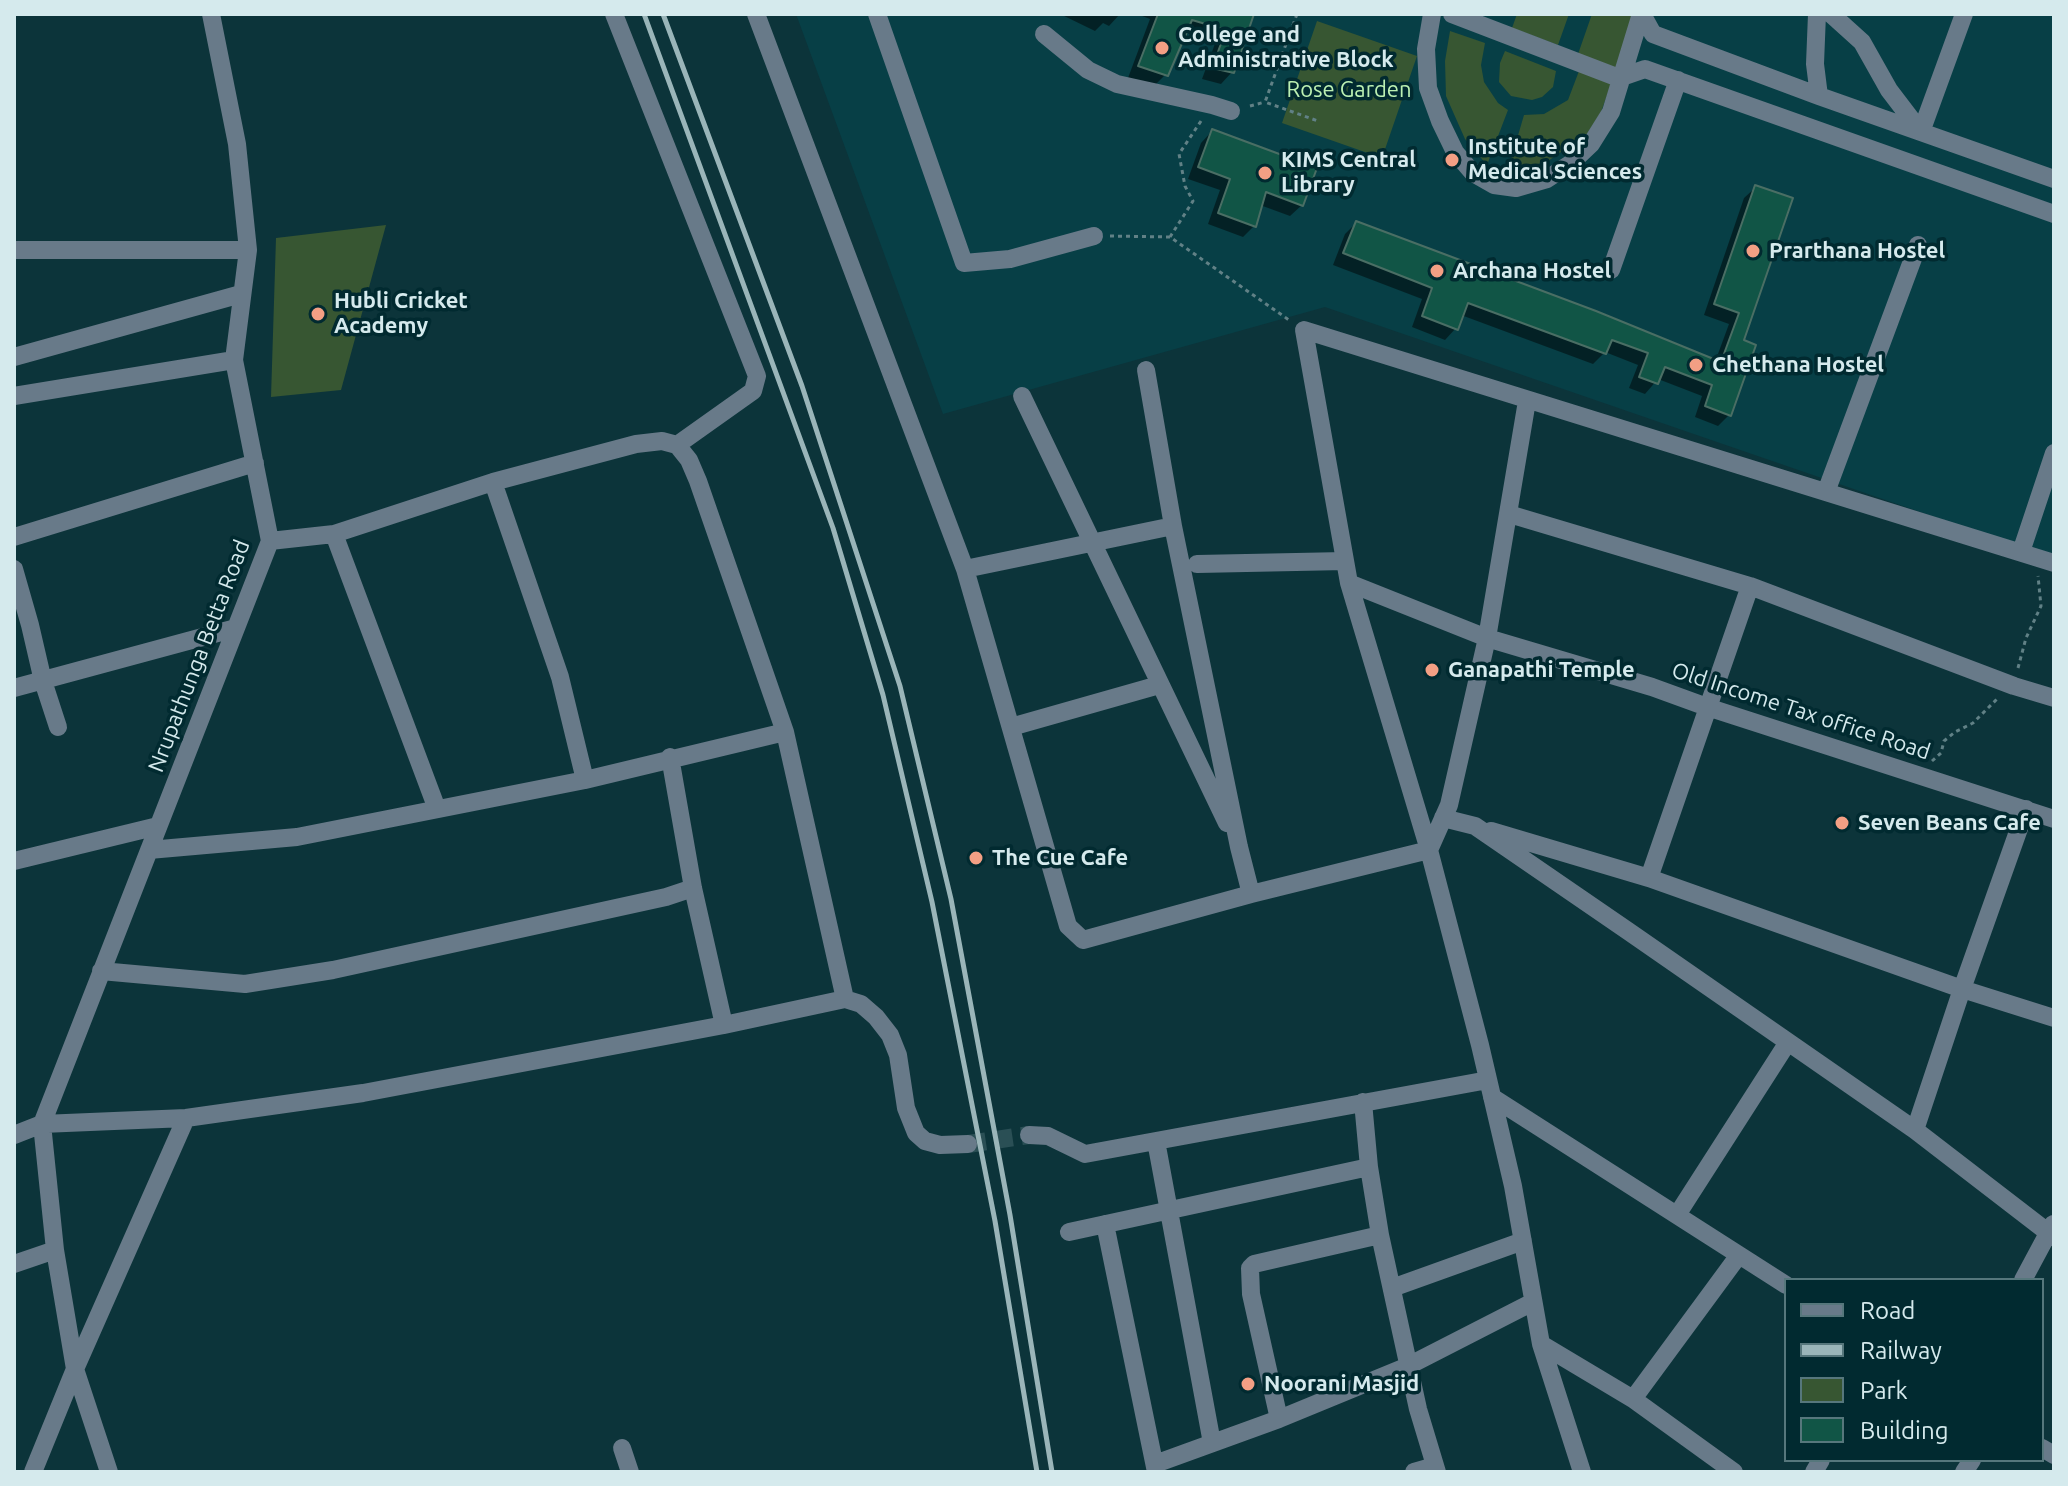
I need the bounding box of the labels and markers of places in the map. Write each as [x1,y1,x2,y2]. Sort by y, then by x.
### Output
place label: College and Administrative Block [1178,22,1394,74]
marker: College and Administrative Block [1153,39,1171,57]
place label: Institute of Medical Sciences [1468,134,1642,186]
place label: KIMS Central Library [1281,147,1416,198]
marker: Institute of Medical Sciences [1443,151,1461,169]
marker: KIMS Central Library [1256,164,1274,182]
place label: Prarthana Hostel [1769,238,1945,264]
marker: Prarthana Hostel [1744,242,1762,260]
place label: Archana Hostel [1453,258,1611,284]
marker: Archana Hostel [1428,262,1446,280]
place label: Hubli Cricket Academy [334,288,468,340]
marker: Hubli Cricket Academy [309,305,327,323]
place label: Chethana Hostel [1712,352,1884,378]
marker: Chethana Hostel [1687,356,1705,374]
place label: Ganapathi Temple [1448,657,1635,683]
marker: Ganapathi Temple [1423,661,1441,679]
place label: Seven Beans Cafe [1858,810,2041,836]
marker: Seven Beans Cafe [1833,814,1851,832]
place label: The Cue Cafe [992,845,1128,871]
marker: The Cue Cafe [967,849,985,867]
place label: Noorani Masjid [1264,1371,1419,1397]
marker: Noorani Masjid [1239,1375,1257,1393]

